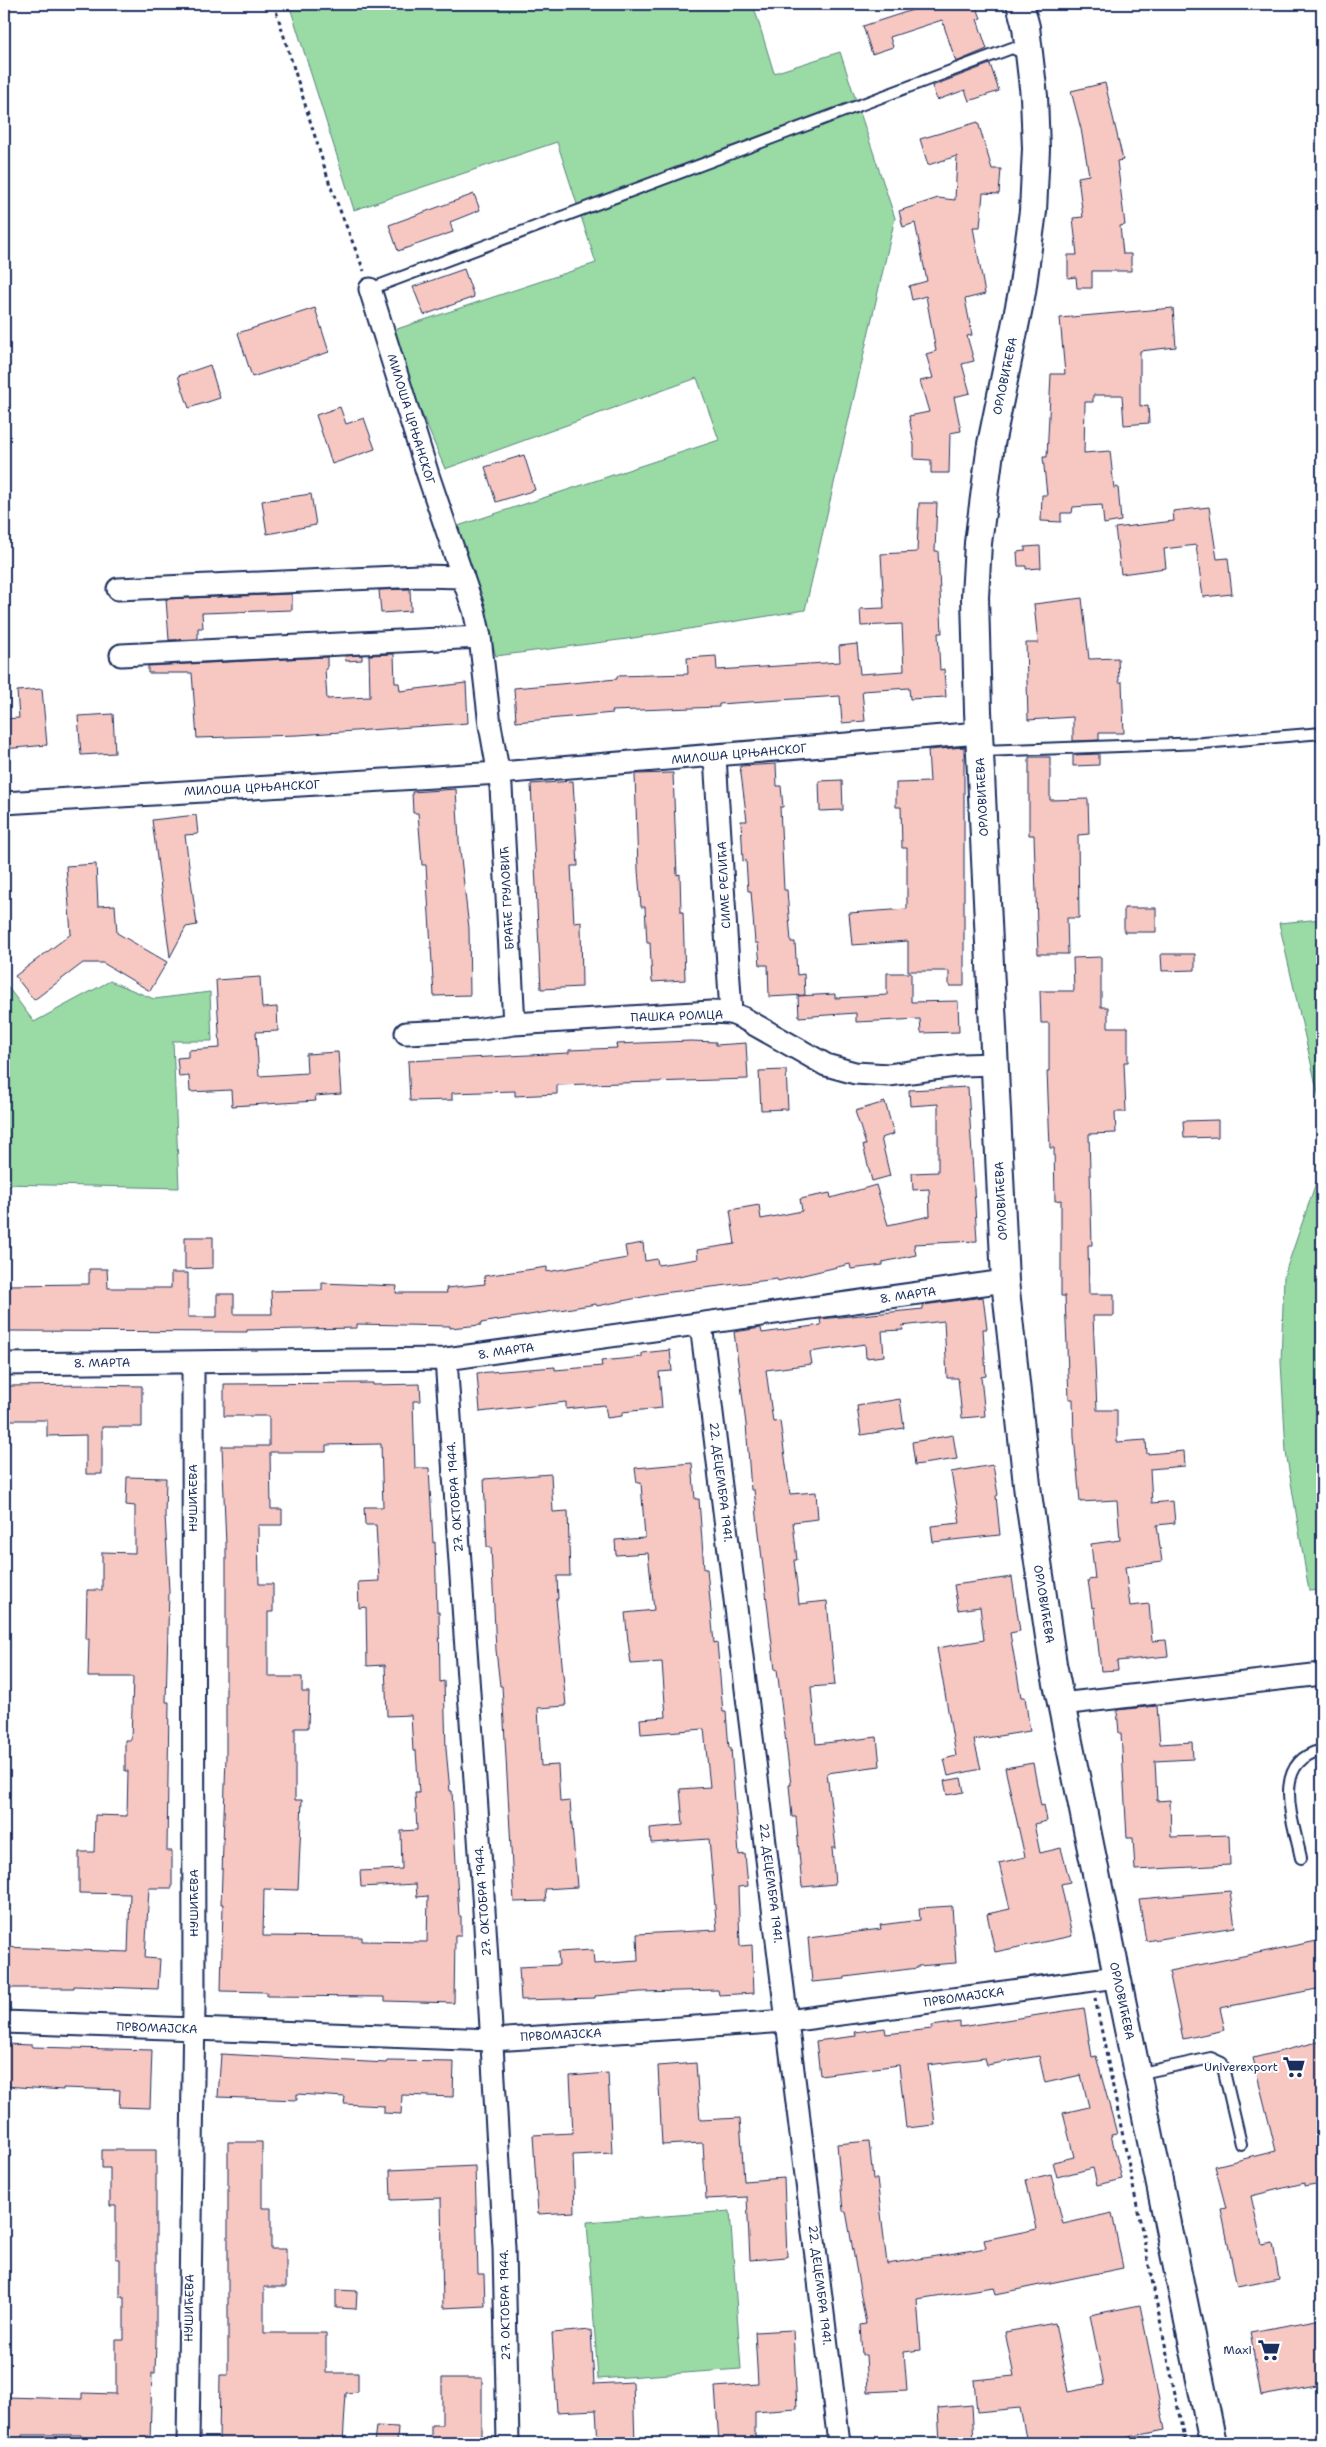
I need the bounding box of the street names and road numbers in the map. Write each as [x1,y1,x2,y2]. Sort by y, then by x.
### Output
street label: ОРЛОВИЋЕВА [989,335,1021,416]
street label: МИЛОША ЦРЊАНСКОГ [383,352,439,487]
street label: МИЛОША ЦРЊАНСКОГ [671,740,808,768]
street label: ОРЛОВИЋЕВА [972,757,992,837]
street label: МИЛОША ЦРЊАНСКОГ [184,776,321,800]
street label: СИМЕ РЕЛИЋА [714,841,734,929]
street label: БРАЋЕ ГРУЛОВИЋ [496,846,518,950]
street label: ПАШКА РОМЦА [630,1006,724,1026]
street label: ОРЛОВИЋЕВА [991,1161,1011,1241]
street label: 8. МАРТА [879,1283,938,1307]
street label: 8. МАРТА [477,1339,536,1363]
street label: 8. МАРТА [73,1355,131,1371]
street label: 22. ДЕЦЕМБРА 1941. [706,1421,736,1543]
street label: 27. ОКТОБРА 1944. [443,1441,467,1553]
street label: НУШИЋЕВА [185,1464,201,1532]
street label: ОРЛОВИЋЕВА [1030,1564,1058,1645]
street label: 22. ДЕЦЕМБРА 1941. [756,1822,786,1944]
street label: 27. ОКТОБРА 1944. [471,1845,495,1957]
street label: НУШИЋЕВА [186,1869,202,1937]
street label: ОРЛОВИЋЕВА [1106,1961,1138,2042]
street label: ПРВОМАЈСКА [923,1983,1006,2011]
street label: ПРВОМАЈСКА [116,2019,198,2037]
street label: ПРВОМАЈСКА [520,2025,602,2045]
street label: 22. ДЕЦЕМБРА 1941. [805,2224,835,2346]
street label: 27. ОКТОБРА 1944. [496,2249,514,2361]
street label: НУШИЋЕВА [180,2274,198,2342]

